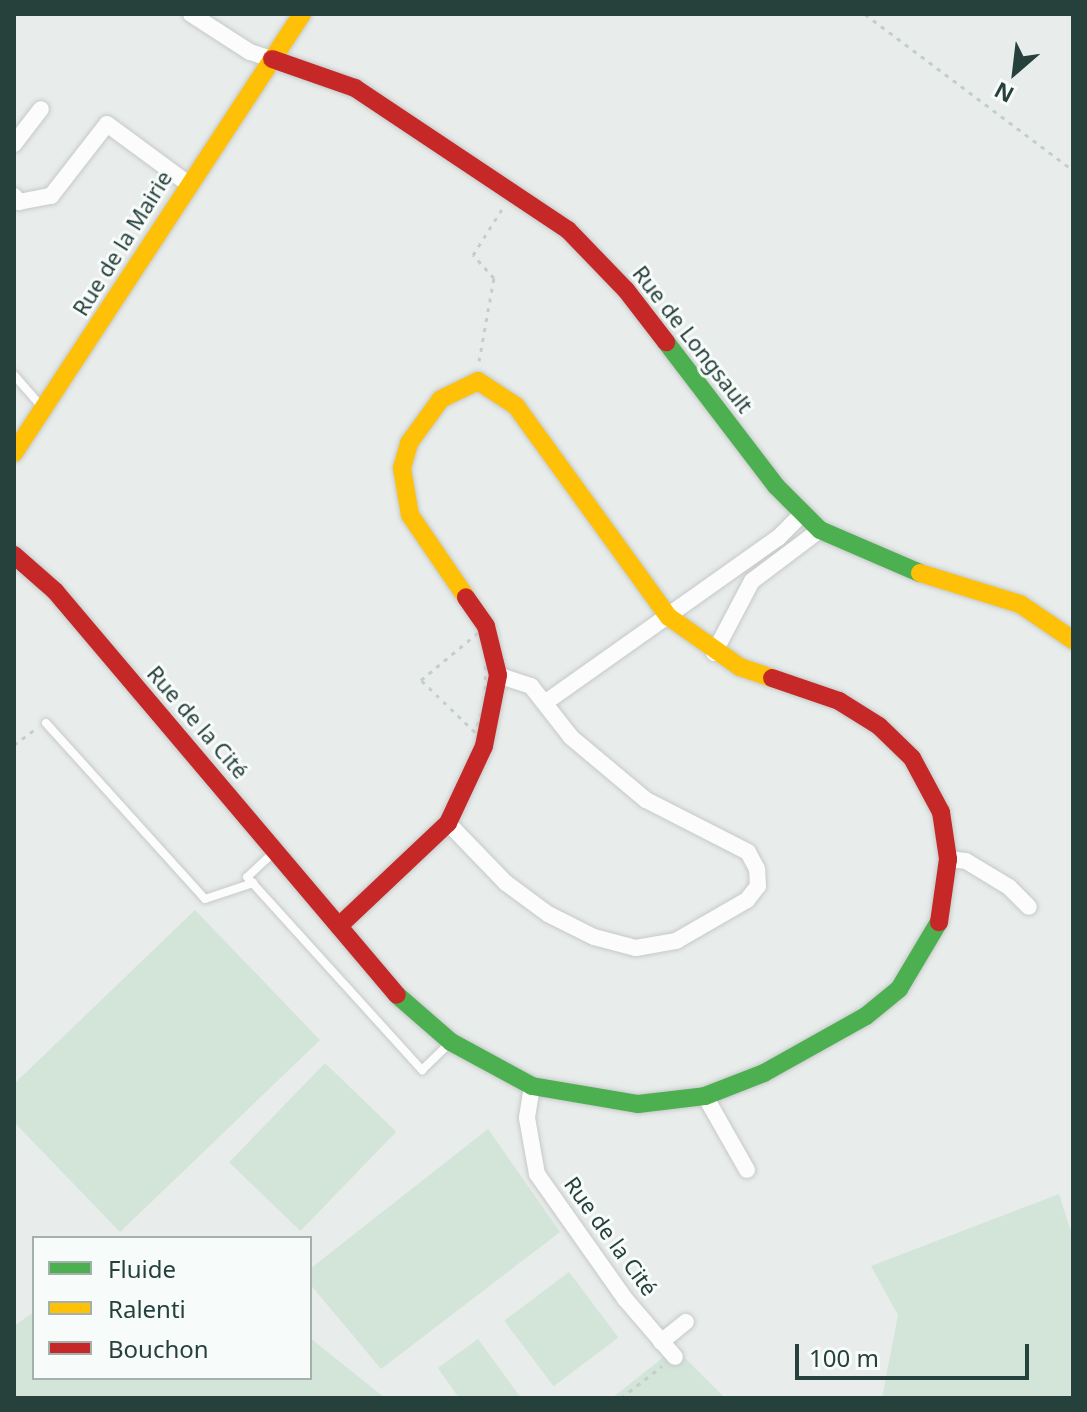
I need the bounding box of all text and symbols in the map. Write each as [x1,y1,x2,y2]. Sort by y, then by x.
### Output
north arrow [975,32,1055,112]
text: N [989,76,1019,111]
street label: Rue de la Mairie [67,166,177,320]
street label: Rue de Longsault [627,260,759,418]
street label: Rue de la Cité [142,660,254,784]
street label: Rue de la Cité [559,1171,663,1301]
legend [32,1236,312,1380]
text: Fluide [108,1252,176,1285]
text: Ralenti [108,1292,186,1325]
scale bar [799,1328,1033,1378]
text: Bouchon [108,1332,209,1365]
text: 100 m [809,1341,879,1374]

